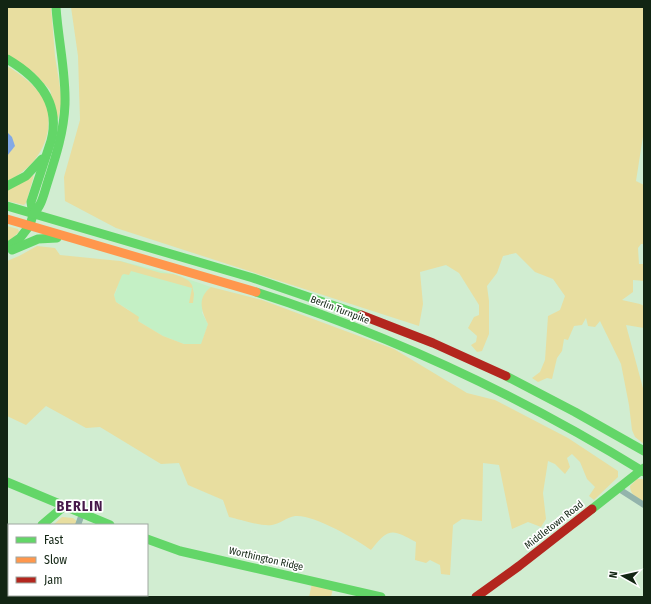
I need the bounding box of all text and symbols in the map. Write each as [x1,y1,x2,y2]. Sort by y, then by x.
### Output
street label: Berlin Turnpike [309,293,371,327]
district label: BERLIN [57,498,104,515]
street label: Middletown Road [522,498,586,552]
legend [8,524,148,596]
text: Fast [44,533,63,547]
street label: Worthington Ridge [228,545,304,573]
text: Slow [44,553,67,567]
north arrow [603,556,643,596]
text: N [607,571,620,579]
text: Jam [44,573,62,587]

